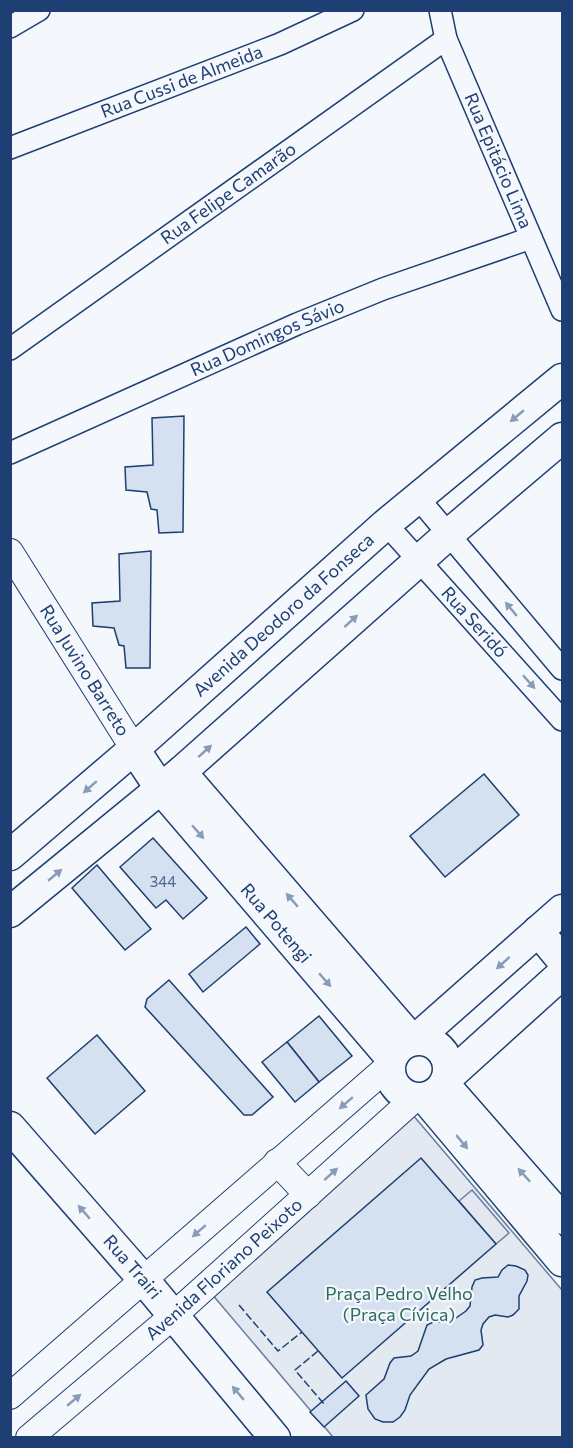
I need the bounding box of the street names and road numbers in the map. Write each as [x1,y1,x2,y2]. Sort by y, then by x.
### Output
street label: Rua Cussi de Almeida [97,40,265,122]
street label: Rua Epitácio Lima [460,89,538,232]
street label: Rua Felipe Camarão [156,137,300,249]
street label: Rua Domingos Sávio [187,294,347,380]
street label: Avenida Deodoro da Fonseca [188,528,378,701]
street label: Rua Seridó [437,581,513,662]
street label: Rua Juvino Barreto [36,600,135,740]
street label: Rua Potengi [236,878,317,967]
street label: Avenida Floriano Peixoto [141,1193,307,1344]
street label: Rua Trairi [99,1230,167,1303]

